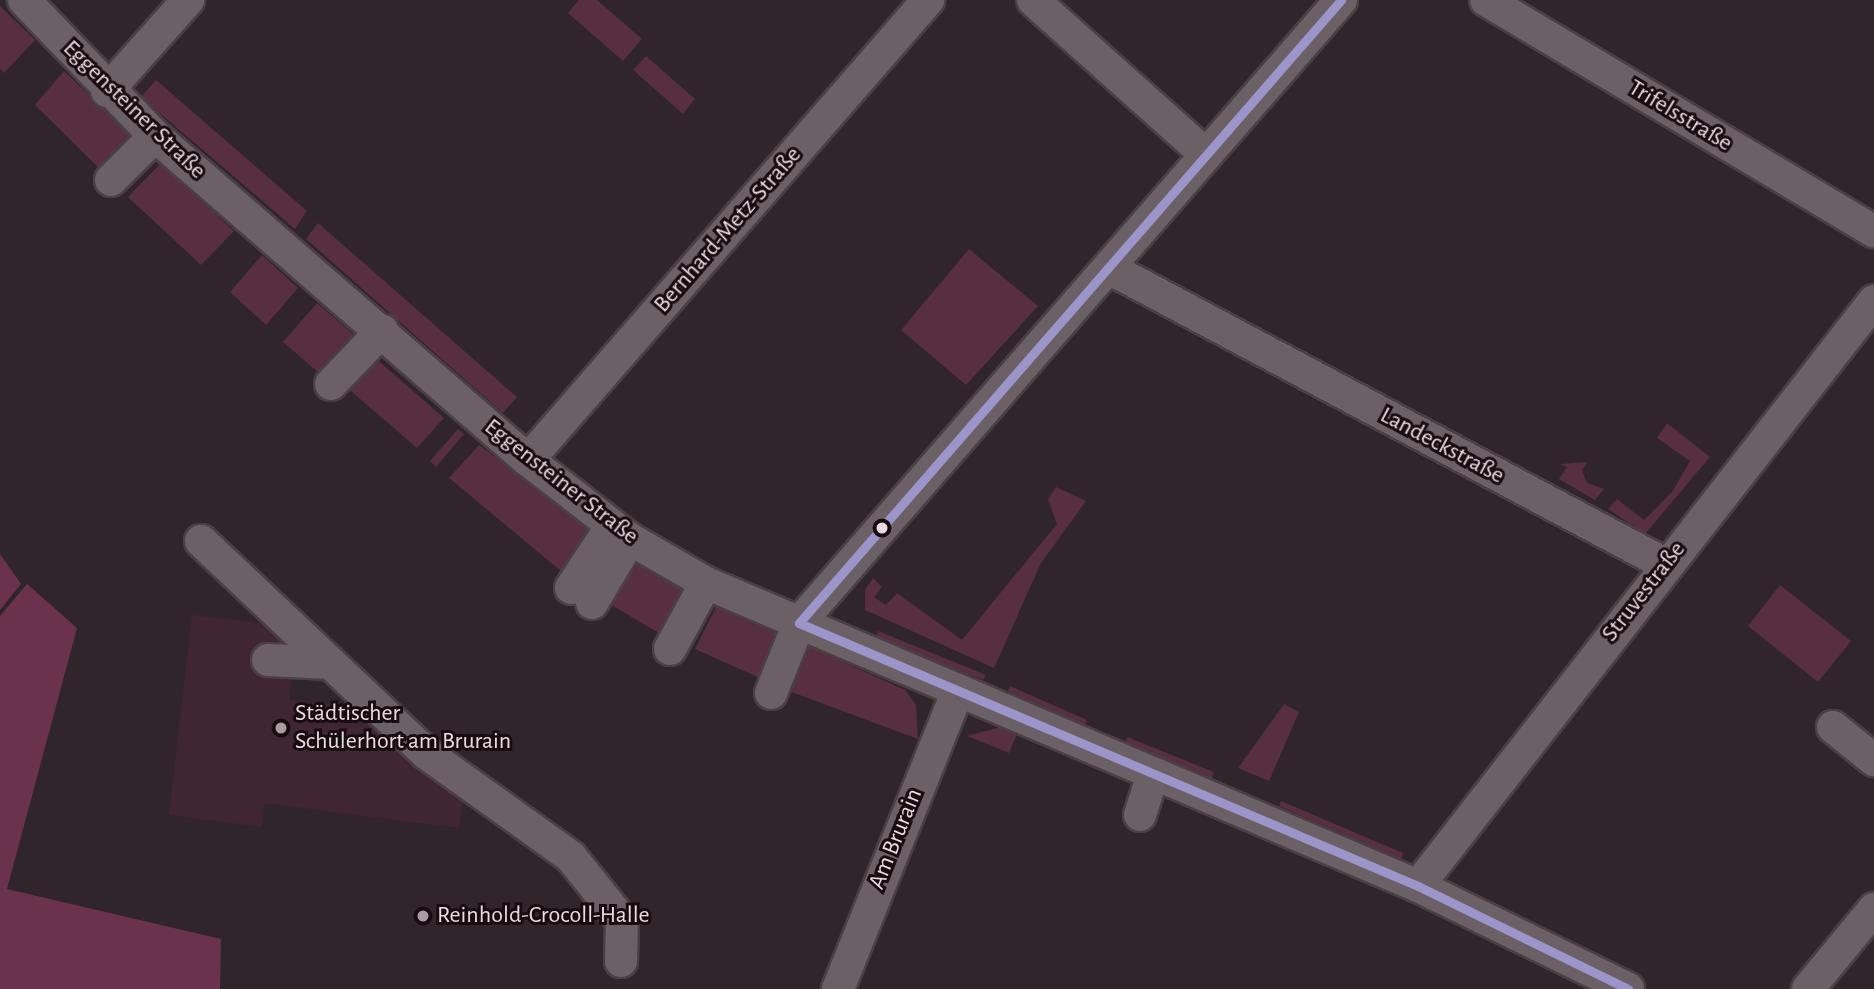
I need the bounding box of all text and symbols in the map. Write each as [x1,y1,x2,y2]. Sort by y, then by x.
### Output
street label: Eggensteiner Straße [57,34,211,186]
street label: Trifelsstraße [1623,74,1737,158]
street label: Bernhard-Metz-Straße [648,141,808,319]
street label: Landeckstraße [1375,401,1509,491]
street label: Eggensteiner Straße [478,413,644,551]
unlabelled marker [875,521,889,535]
street label: Struvestraße [1596,536,1692,648]
place label: Städtischer Schülerhort am Brurain [295,700,511,756]
marker: Städtischer Schülerhort am Brurain [273,720,289,736]
street label: Am Brurain [863,784,929,894]
place label: Reinhold-Crocoll-Halle [437,902,650,930]
marker: Reinhold-Crocoll-Halle [415,908,431,924]

